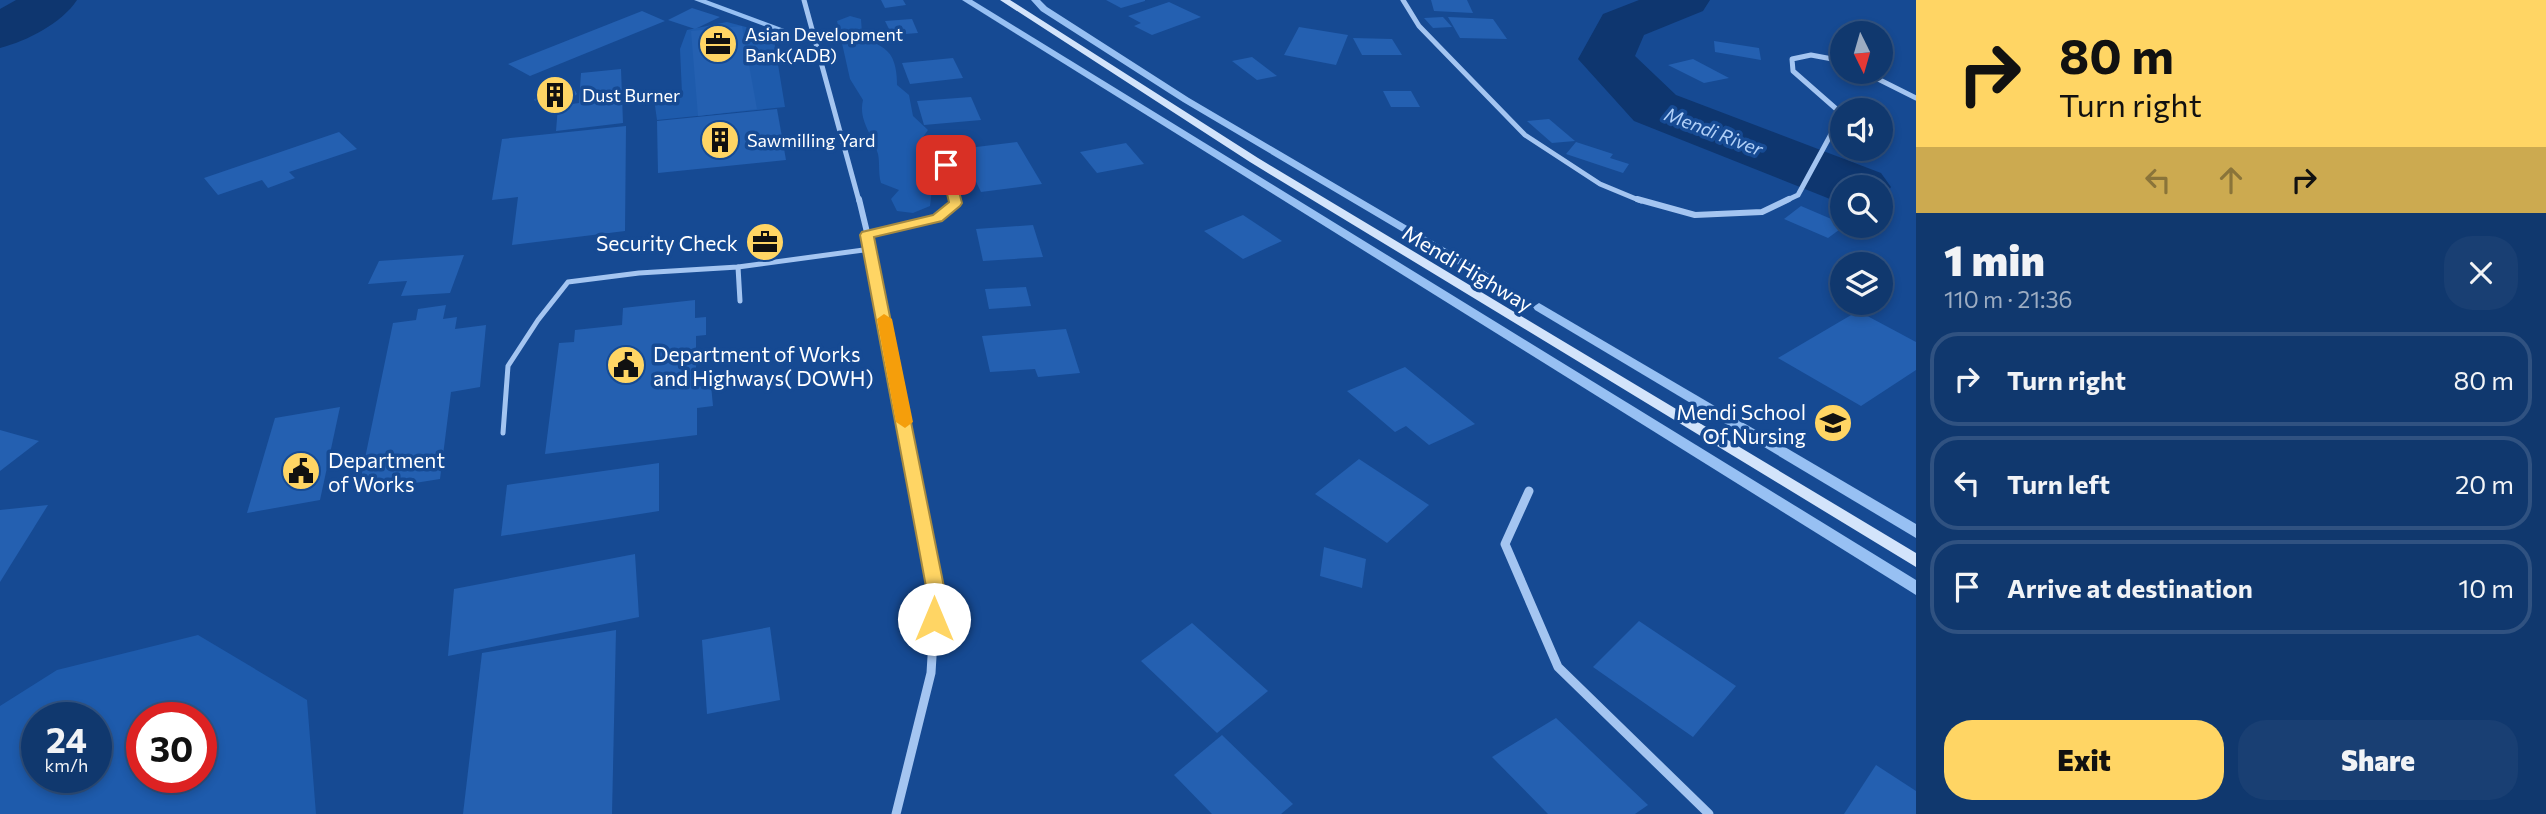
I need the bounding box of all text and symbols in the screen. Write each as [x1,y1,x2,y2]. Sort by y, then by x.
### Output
north arrow [1830,21,1894,84]
map controls [1830,21,1893,315]
office icon: Asian Development Bank(ADB) [697,23,739,65]
place label: Asian Development Bank(ADB) [745,23,903,66]
text: 80 m [2059,24,2174,84]
icon: right [1944,28,2035,119]
building icon: Dust Burner [534,74,576,116]
place label: Dust Burner [582,84,680,106]
text: Turn right [2059,84,2202,124]
button: sound [1830,98,1893,161]
water label: Mendi River [1662,102,1768,161]
building icon: Sawmilling Yard [699,119,741,161]
place label: Sawmilling Yard [747,129,875,151]
pin [916,135,976,195]
icon: arrive [927,146,965,184]
icon: left [2139,161,2177,199]
icon: ahead [2212,161,2250,199]
icon: right [2285,161,2323,199]
button: search [1830,175,1893,238]
street label: Mendi Highway [1398,219,1538,317]
office icon: Security Check [744,221,786,263]
place label: Security Check [596,230,738,255]
text: 1 min [1944,233,2045,285]
button: close [2444,236,2518,310]
button: layers [1830,252,1893,315]
text: 110 m · 21:36 [1944,285,2072,313]
place label: Department of Works and Highways( DOWH) [653,341,874,390]
public building icon: Department of Works and Highways( DOWH) [605,344,647,386]
icon: right [1948,360,1986,398]
text: Turn right [2007,364,2126,395]
text: 80 m [2454,364,2514,395]
place label: Mendi School Of Nursing [1676,399,1806,448]
school or university icon: Mendi School Of Nursing [1812,402,1854,444]
place label: Department of Works [328,447,445,496]
public building icon: Department of Works [280,450,322,492]
icon: left [1948,464,1986,502]
text: Turn left [2007,468,2110,499]
text: 20 m [2455,468,2514,499]
icon: arrive [1948,568,1986,606]
text: Arrive at destination [2007,572,2253,603]
text: 10 m [2458,572,2514,603]
position arrow [897,582,971,656]
speed limit sign: 30 [126,702,217,793]
text: 24 [46,717,87,760]
button: Exit [1944,720,2224,800]
button: Share [2238,720,2518,800]
text: km/h [45,754,88,776]

